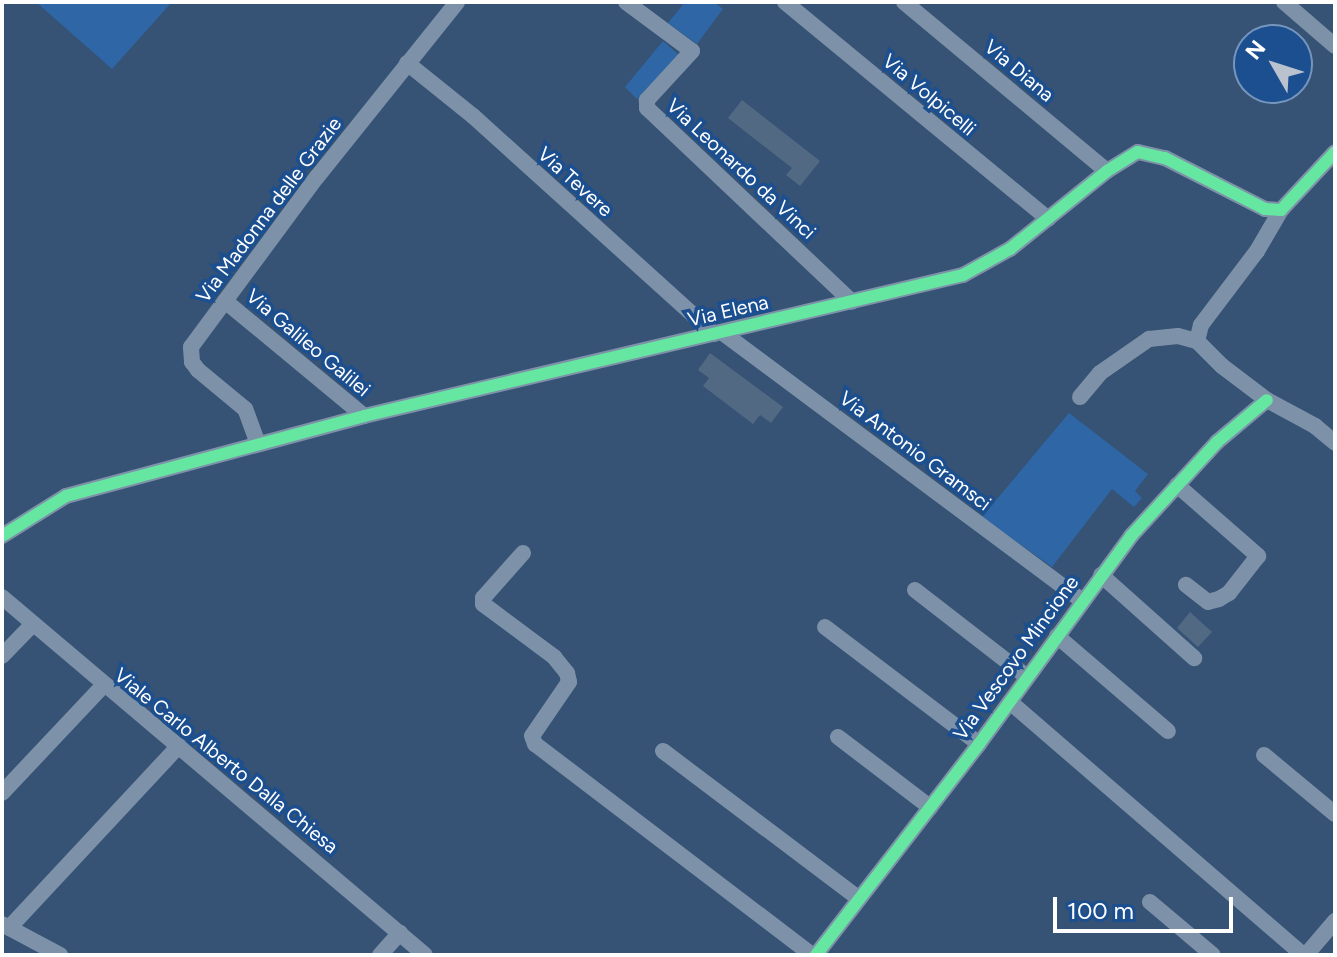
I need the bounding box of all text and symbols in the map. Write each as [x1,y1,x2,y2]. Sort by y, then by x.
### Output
north arrow [1233,24,1313,104]
street label: Via Diana [979,35,1059,107]
text: N [1240,35,1271,65]
street label: Via Volpicelli [877,49,981,141]
street label: Via Leonardo da Vinci [662,94,820,244]
street label: Via Madonna delle Grazie [191,112,347,308]
street label: Via Tevere [532,142,618,222]
street label: Via Galileo Galilei [241,284,375,402]
street label: Via Elena [685,290,771,332]
street label: Via Antonio Gramsci [834,386,996,516]
street label: Via Vescovo Mincione [948,571,1084,745]
street label: Viale Carlo Alberto Dalla Chiesa [109,663,343,859]
scale bar [1057,881,1237,931]
text: 100 m [1067,896,1134,925]

